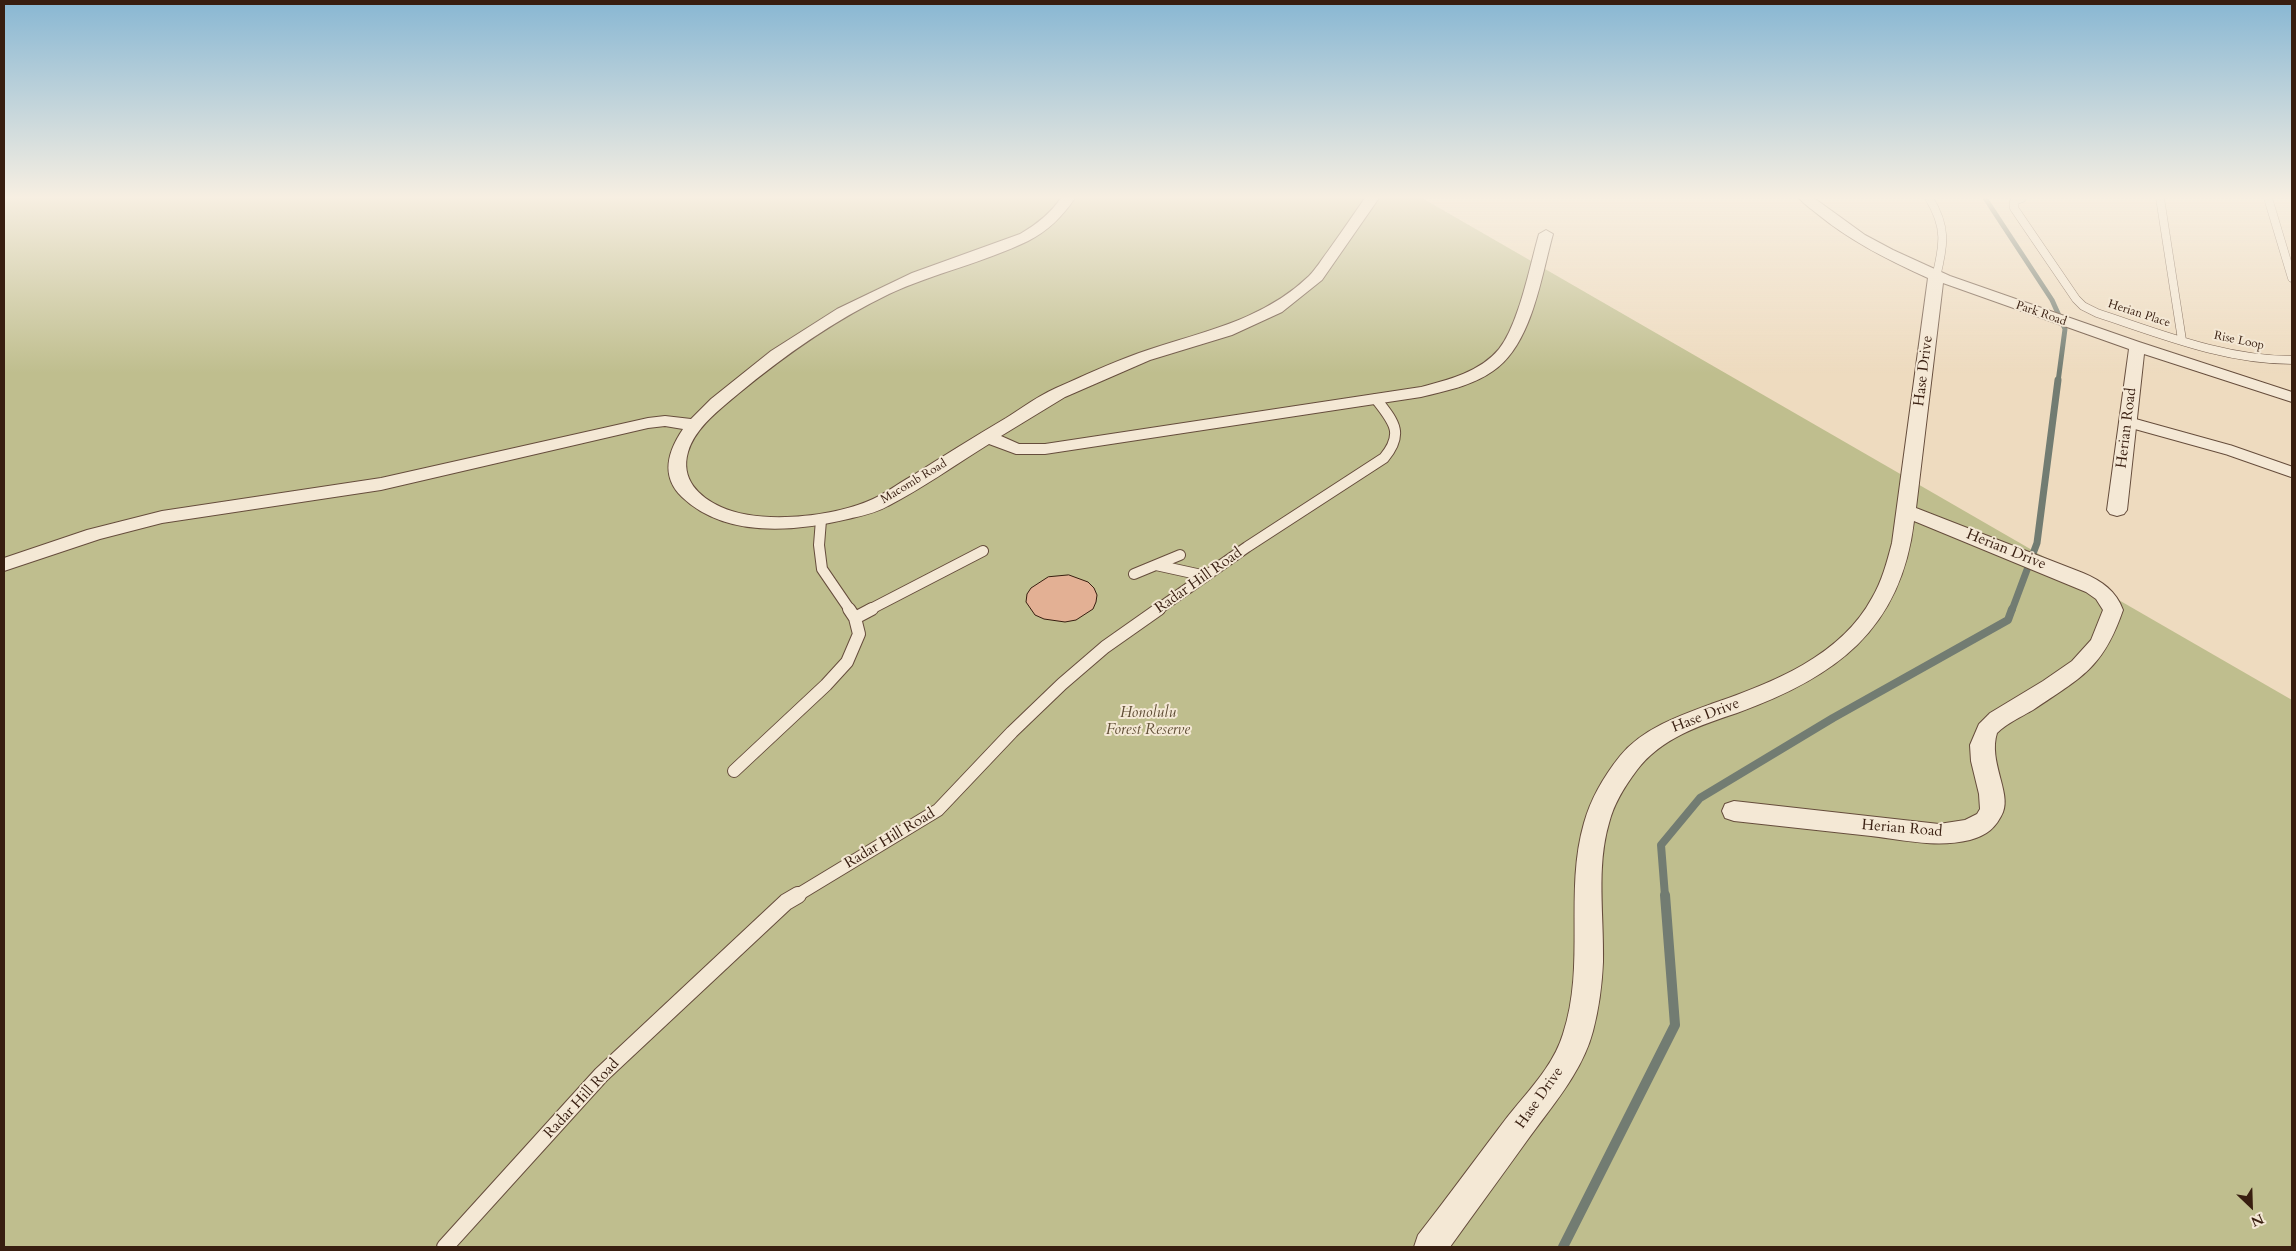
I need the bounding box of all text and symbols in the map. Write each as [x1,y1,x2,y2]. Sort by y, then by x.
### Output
street label: Herian Place [2106,297,2172,331]
street label: Park Road [2014,299,2068,329]
street label: Rise Loop [2213,329,2265,353]
street label: Hase Drive [1911,335,1937,407]
street label: Herian Road [2113,387,2141,469]
street label: Macomb Road [878,457,950,507]
street label: Herian Drive [1964,526,2048,574]
street label: Radar Hill Road [1152,544,1246,618]
street label: Hase Drive [1670,695,1742,737]
park label: Honolulu Forest Reserve [1106,705,1190,740]
street label: Radar Hill Road [842,805,938,873]
street label: Herian Road [1861,817,1943,841]
street label: Radar Hill Road [541,1055,623,1143]
street label: Hase Drive [1512,1064,1568,1132]
north arrow [2226,1181,2276,1231]
text: N [2248,1209,2267,1231]

